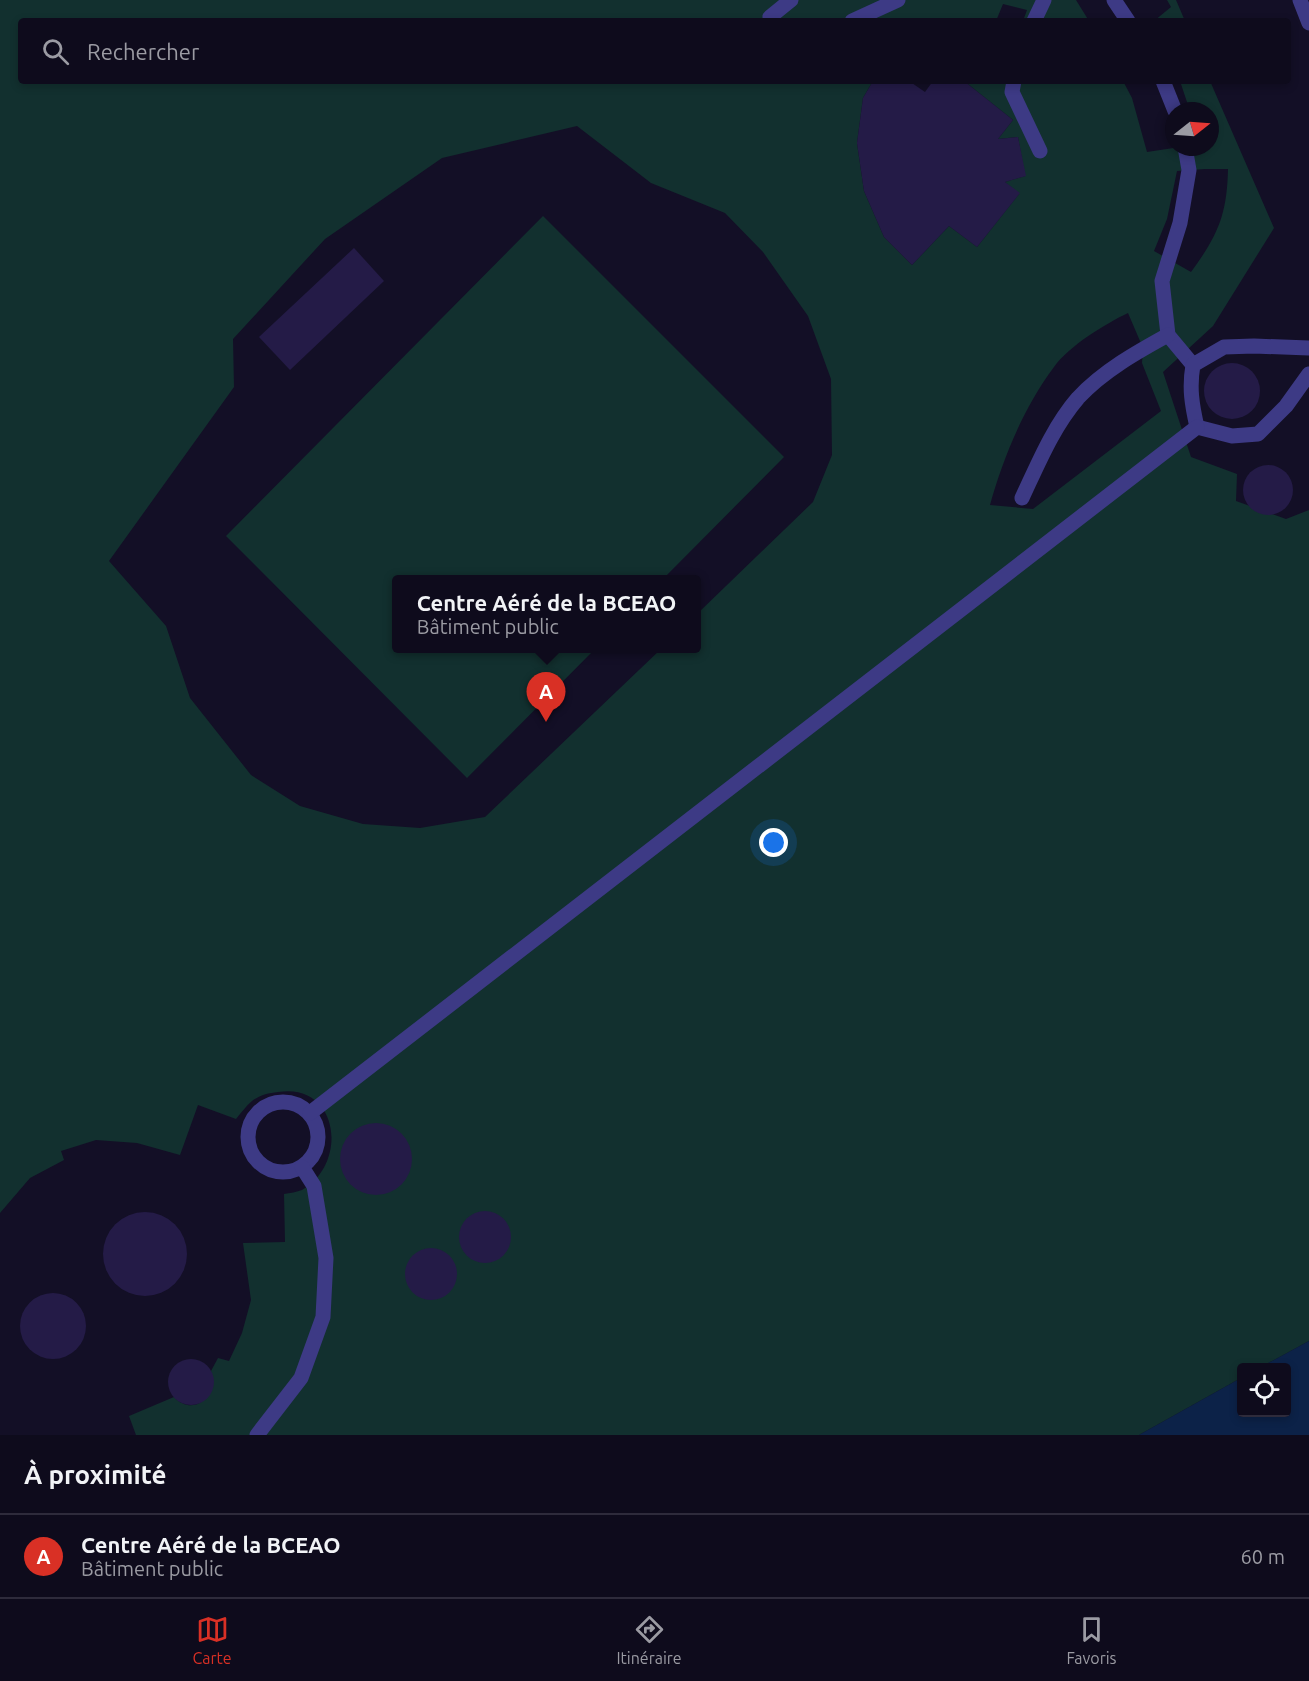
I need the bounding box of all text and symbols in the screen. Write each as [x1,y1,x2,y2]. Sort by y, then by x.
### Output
search box [18,18,1291,84]
icon: search [39,35,72,68]
text: Rechercher [87,39,199,64]
north arrow [1165,102,1219,156]
popup [392,575,701,653]
text: Centre Aéré de la BCEAO [417,590,676,615]
text: Bâtiment public [417,615,559,638]
pin: A [526,672,566,722]
your location [759,828,788,857]
map controls [1237,1363,1291,1417]
button: locate [1237,1363,1291,1417]
text: À proximité [24,1460,166,1489]
text: Centre Aéré de la BCEAO [81,1532,341,1557]
text: A [36,1545,51,1568]
text: 60 m [1241,1545,1285,1568]
text: Bâtiment public [81,1557,223,1580]
tab: Carte [192,1613,232,1667]
tab: Itinéraire [616,1613,682,1667]
tab: Favoris [1067,1613,1117,1667]

